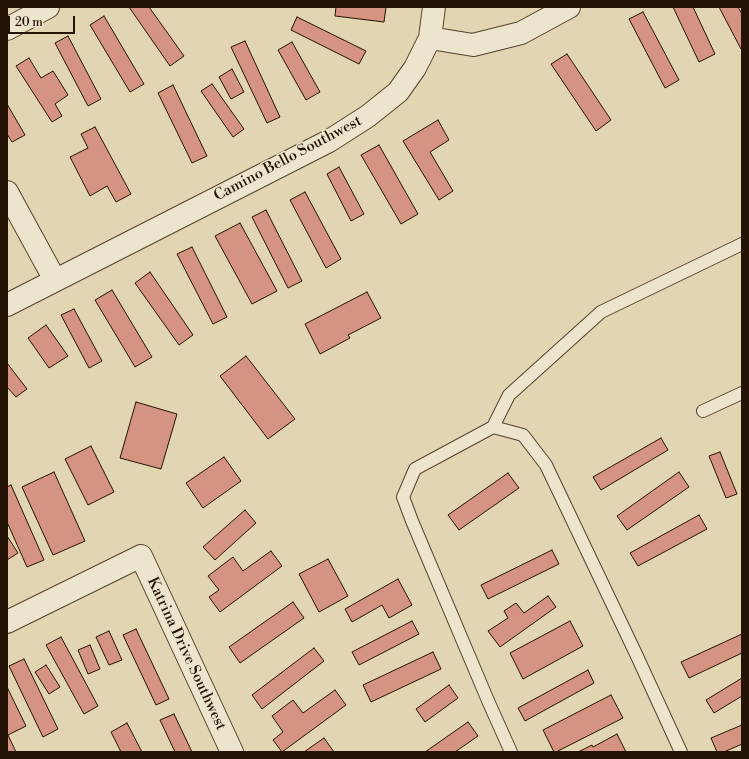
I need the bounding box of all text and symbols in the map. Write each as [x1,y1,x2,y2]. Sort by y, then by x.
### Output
scale bar [10,8,77,34]
text: 20 m [15,15,43,30]
street label: Camino Bello Southwest [211,112,365,206]
street label: Katrina Drive Southwest [143,575,229,733]

